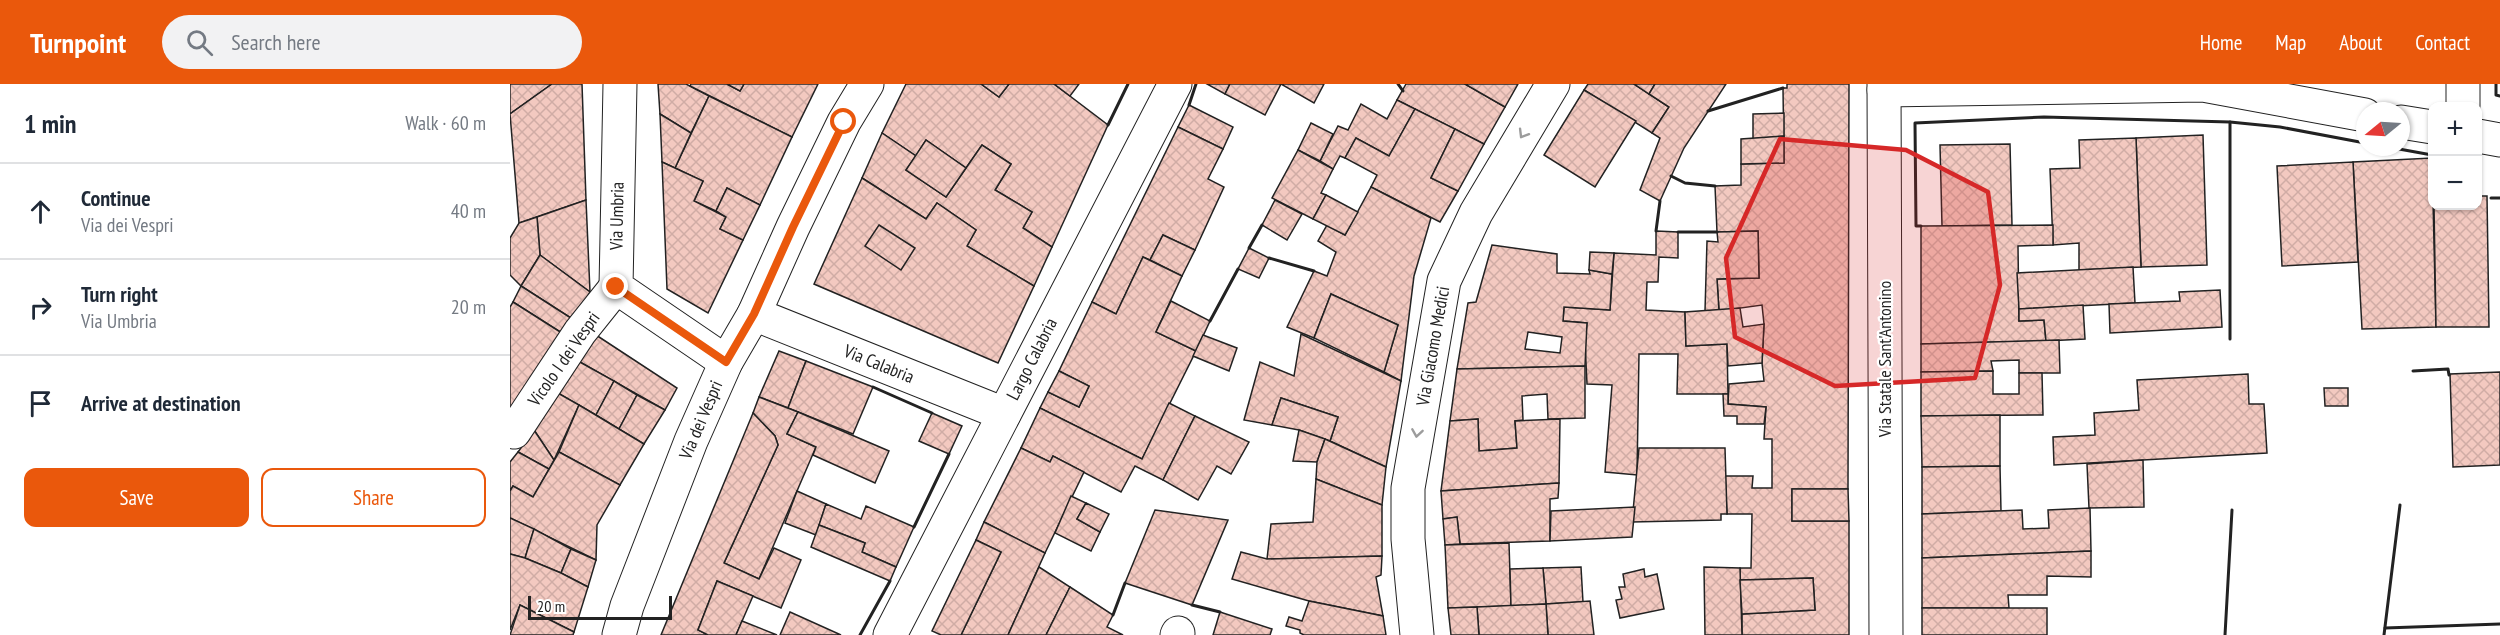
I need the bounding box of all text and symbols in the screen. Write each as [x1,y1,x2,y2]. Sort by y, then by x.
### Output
search box [162,15,582,69]
text: Turnpoint [30,24,126,61]
icon: search [183,26,216,59]
text: Search here [231,28,321,56]
text: Home [2200,29,2242,56]
text: Map [2275,29,2306,56]
text: About [2339,29,2382,56]
text: Contact [2415,29,2470,56]
north arrow [2356,102,2410,156]
map controls [2428,102,2482,210]
button: + [2428,102,2482,156]
text: 1 min [24,107,77,140]
route start [830,108,856,134]
text: Walk · 60 m [405,110,486,136]
one-way arrow [1519,128,1530,138]
button: − [2428,156,2482,210]
street label: Via Umbria [604,182,629,251]
text: Continue [81,184,151,212]
icon: ahead [24,195,57,228]
text: 40 m [451,198,486,224]
text: Via dei Vespri [81,212,174,238]
route end [602,273,628,299]
text: Turn right [81,280,158,308]
street label: Via Statale Sant'Antonino [1873,281,1896,438]
street label: Via Giacomo Medici [1410,284,1454,409]
icon: right [24,291,57,324]
text: 20 m [451,294,486,320]
street label: Vicolo I dei Vespri [522,307,605,411]
text: Via Umbria [81,308,157,334]
street label: Largo Calabria [1001,314,1062,404]
street label: Via Calabria [840,339,918,388]
street label: Via dei Vespri [673,377,727,464]
icon: arrive [24,387,57,420]
text: Arrive at destination [81,389,241,417]
one-way arrow [1412,428,1424,438]
button: Save [24,468,249,527]
button: Share [261,468,486,527]
scale bar [528,593,672,620]
text: 20 m [537,596,565,616]

